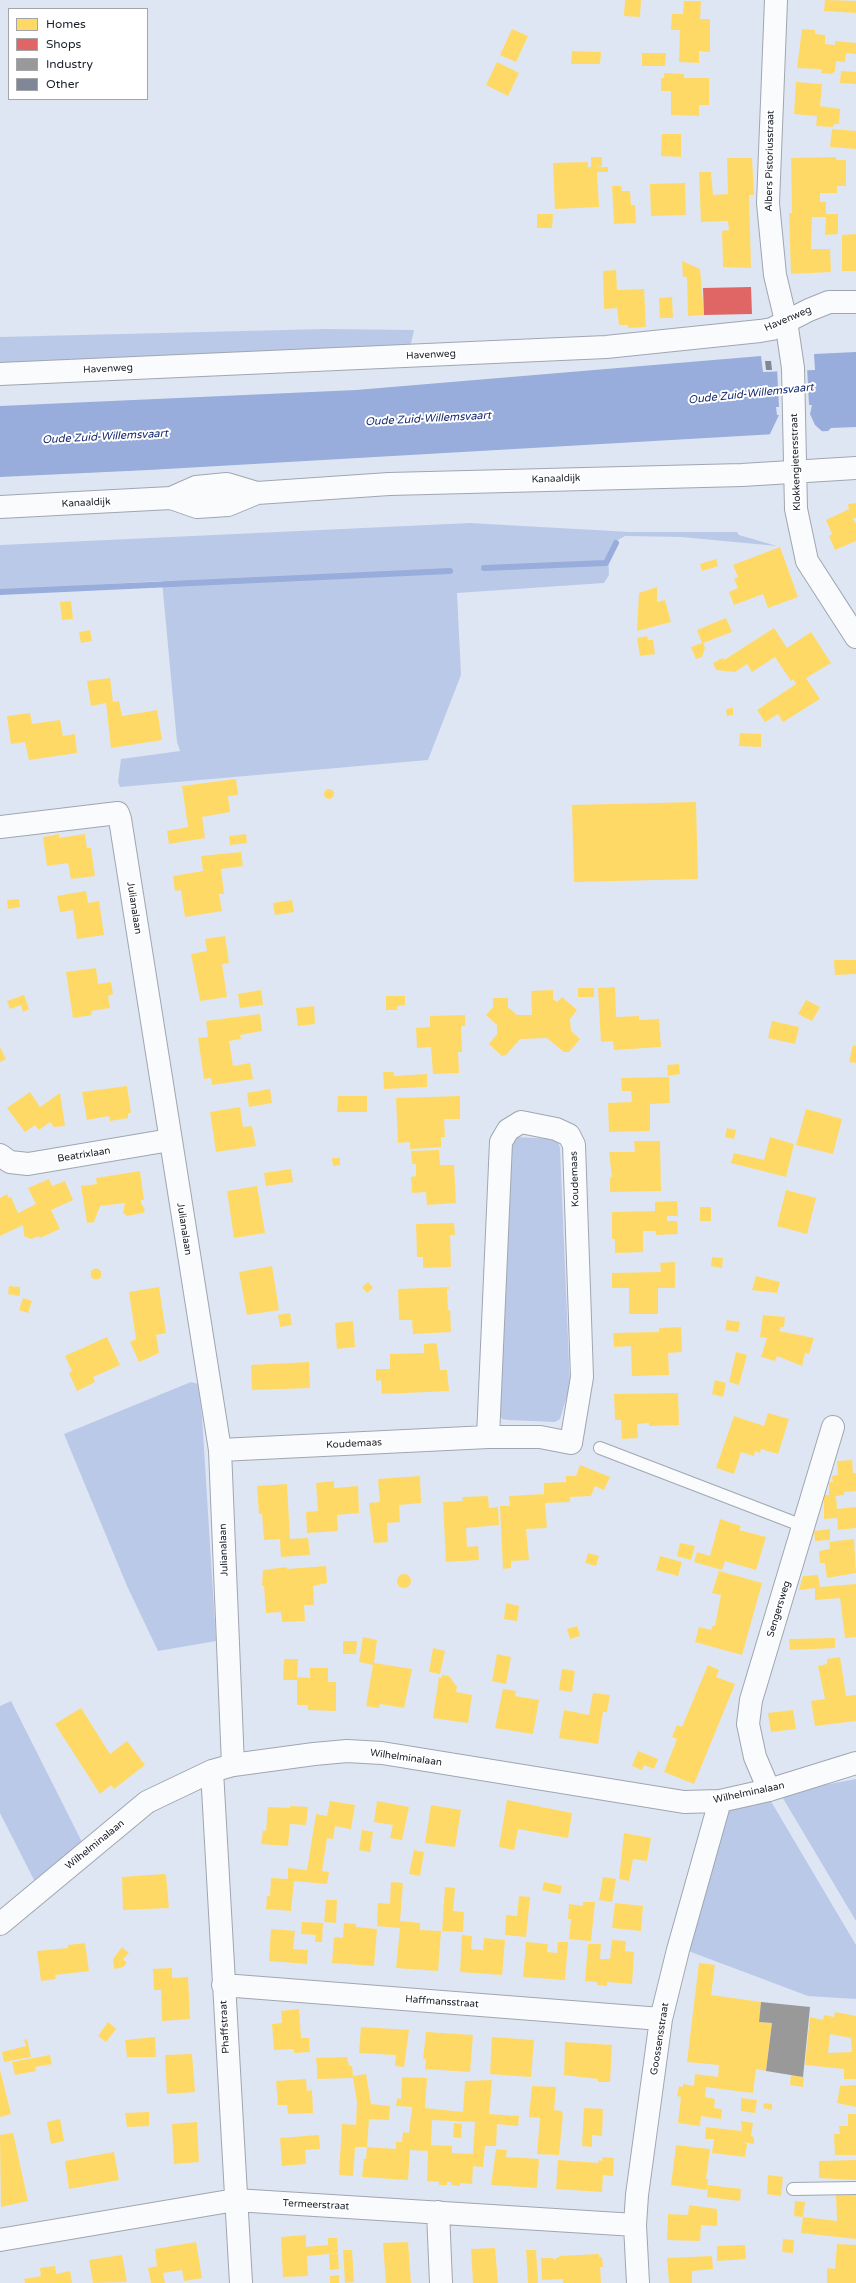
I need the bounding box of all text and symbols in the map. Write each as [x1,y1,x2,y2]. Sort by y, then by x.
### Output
legend [8,8,148,100]
text: Homes [46,17,86,31]
text: Shops [46,37,81,51]
text: Industry [46,57,93,71]
text: Other [46,77,79,91]
street label: Albers Pistoriusstraat [763,110,777,212]
street label: Havenweg [763,304,813,334]
street label: Havenweg [406,348,456,362]
street label: Havenweg [83,362,133,376]
water label: Oude Zuid-Willemsvaart [688,381,814,407]
water label: Oude Zuid-Willemsvaart [365,409,491,429]
street label: Klokkengietersstraat [788,413,804,511]
water label: Oude Zuid-Willemsvaart [42,427,168,447]
street label: Kanaaldijk [531,472,581,486]
street label: Kanaaldijk [61,496,111,510]
street label: Julianalaan [124,881,144,935]
street label: Beatrixlaan [57,1145,111,1165]
street label: Koudemaas [568,1151,582,1207]
street label: Julianalaan [174,1202,194,1256]
street label: Koudemaas [326,1437,382,1451]
street label: Julianalaan [217,1523,231,1577]
street label: Sengersweg [765,1579,793,1639]
street label: Wilhelminalaan [369,1747,443,1769]
street label: Wilhelminalaan [712,1780,786,1806]
street label: Wilhelminalaan [63,1818,127,1872]
street label: Haffmansstraat [405,1993,479,2011]
street label: Phaffstraat [218,2000,232,2054]
street label: Goossensstraat [648,2002,672,2076]
street label: Termeerstraat [282,2197,350,2213]

